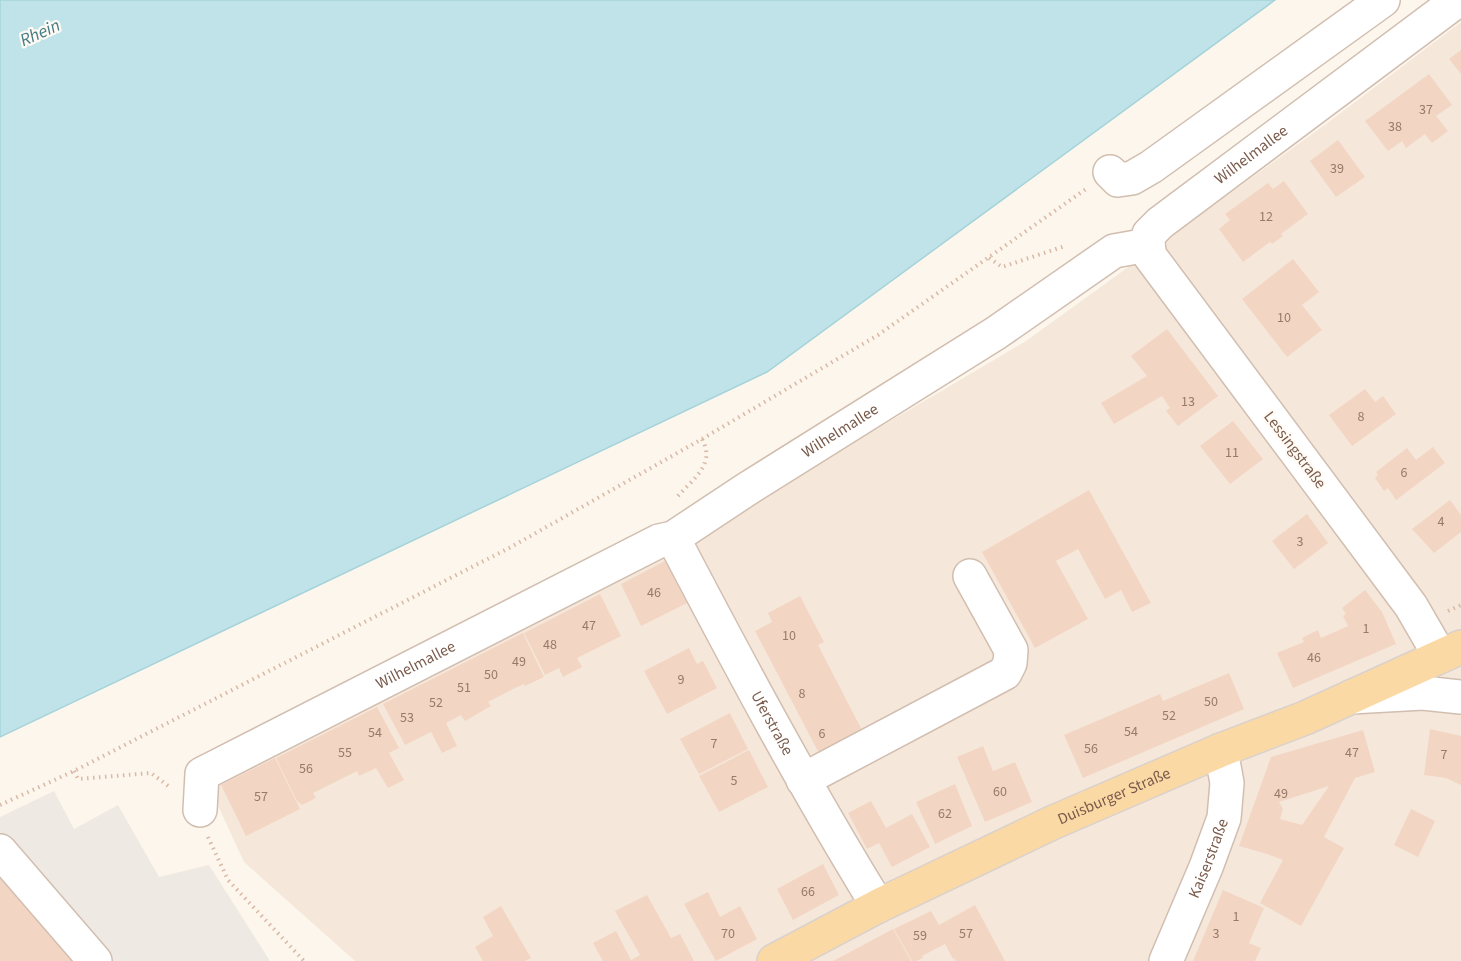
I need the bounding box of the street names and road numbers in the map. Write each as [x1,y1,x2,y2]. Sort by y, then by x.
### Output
street label: Wilhelmallee [1210,120,1293,190]
street label: Wilhelmallee [798,398,883,463]
street label: Lessingstraße [1259,407,1331,493]
street label: Wilhelmallee [372,635,459,695]
street label: Uferstraße [745,687,799,759]
street label: Duisburger Straße [1054,762,1174,830]
street label: Kaiserstraße [1183,816,1234,902]

